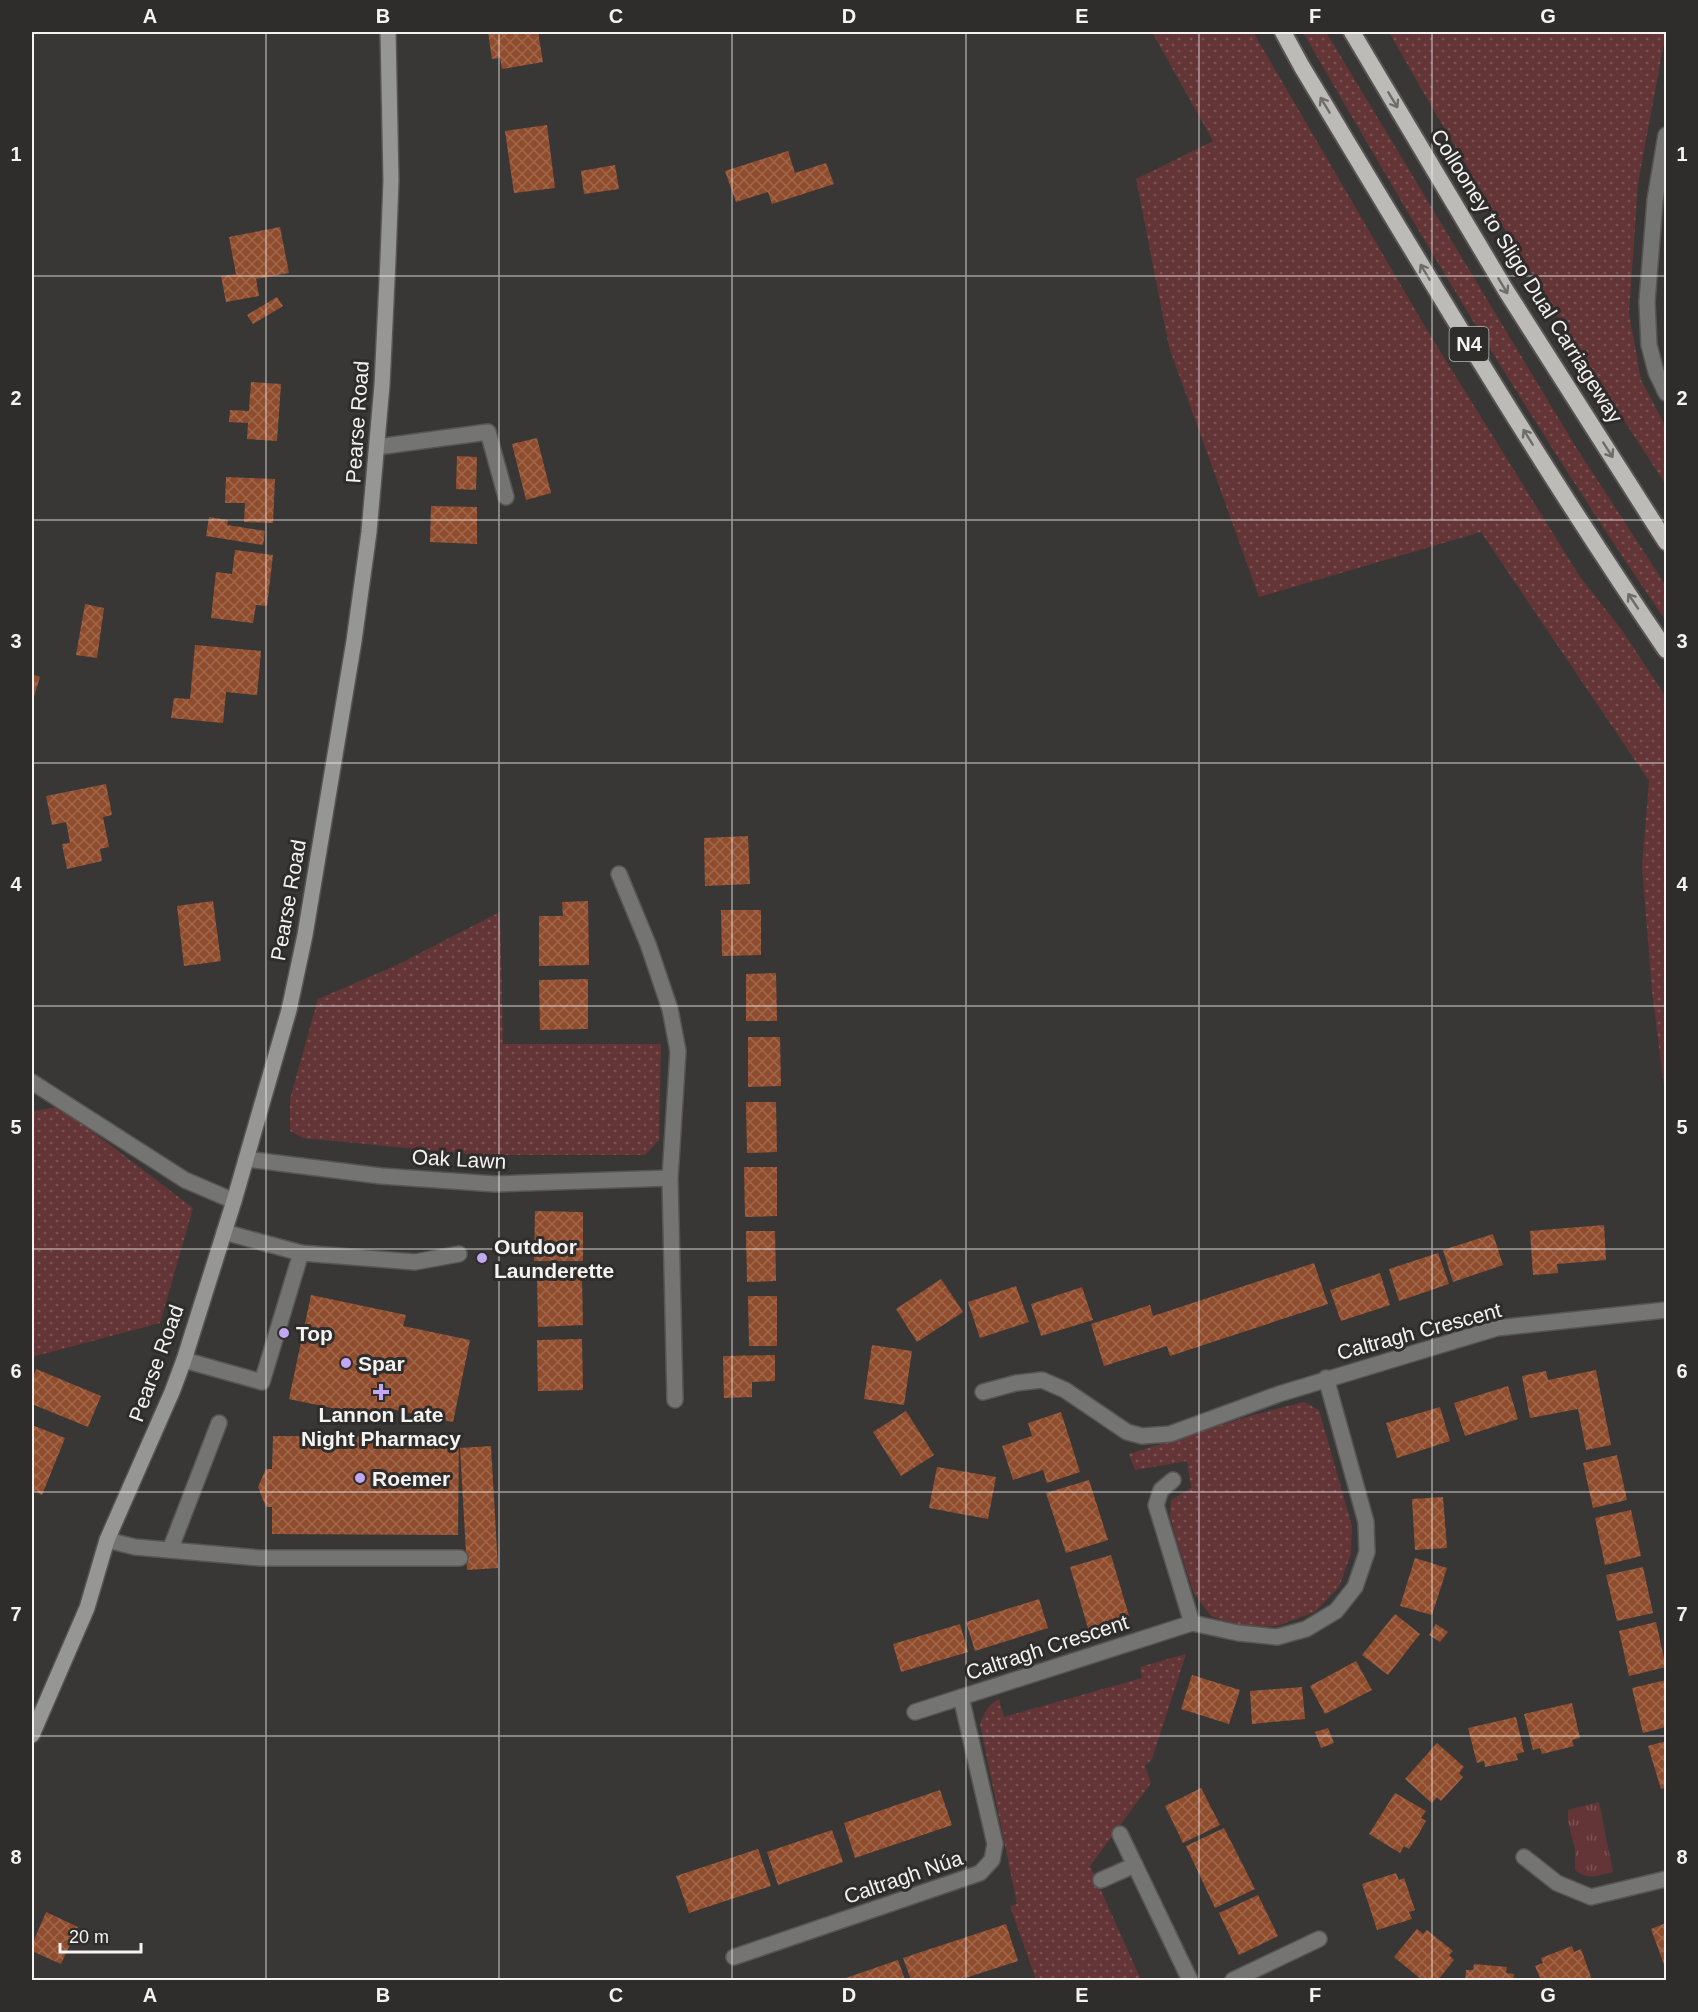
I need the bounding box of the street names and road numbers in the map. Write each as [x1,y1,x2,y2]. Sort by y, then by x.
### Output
street label: Collooney to Sligo Dual Carriageway [1427,125,1628,428]
road number: N4 [1450,327,1488,361]
street label: Pearse Road [341,360,373,484]
street label: Pearse Road [266,838,310,962]
street label: Oak Lawn [411,1145,507,1173]
street label: Caltragh Crescent [1334,1298,1504,1364]
street label: Pearse Road [124,1301,188,1425]
street label: Caltragh Crescent [963,1610,1131,1684]
street label: Caltragh Núa [841,1846,966,1908]

